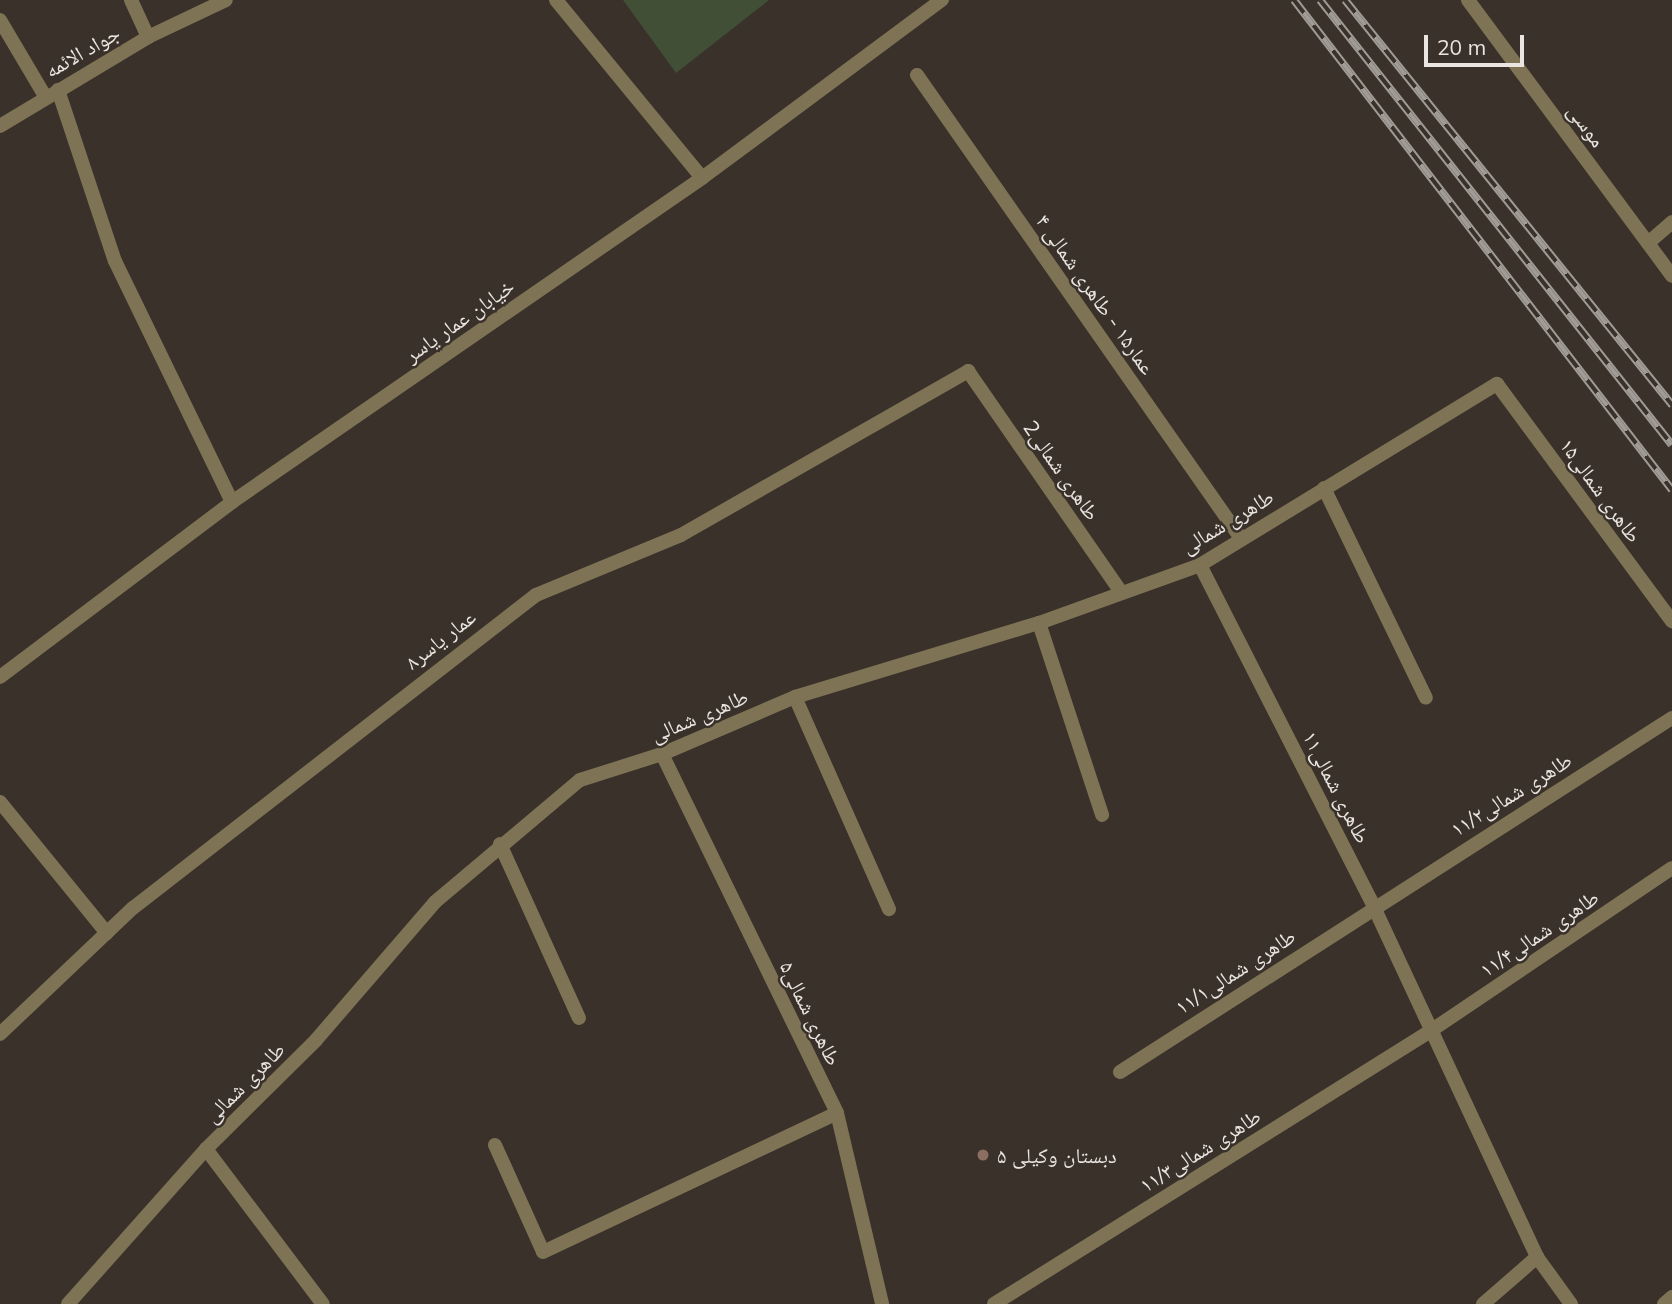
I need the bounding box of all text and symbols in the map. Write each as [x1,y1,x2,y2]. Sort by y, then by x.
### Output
street label: جواد الائمه [40,20,124,82]
scale bar [1427,21,1527,65]
text: 20 m [1437,34,1486,60]
street label: موسی [1563,98,1611,152]
street label: عمار۱۵ - طاهری شمالی ۴ [1031,209,1161,379]
street label: خیابان عمار یاسر [399,273,519,367]
street label: طاهری شمالی2 [1018,415,1106,525]
street label: طاهری شمالی۱۵ [1555,433,1647,547]
street label: طاهری شمالی [1176,484,1278,558]
street label: عمار یاسر۸ [400,604,480,674]
street label: طاهری شمالی [646,683,752,747]
street label: طاهری شمالی۱۱ [1298,727,1376,847]
street label: طاهری شمالی۱۱/۲ [1446,747,1576,841]
street label: طاهری شمالی۱۱/۴ [1475,884,1603,982]
street label: طاهری شمالی۱۱/۱ [1170,923,1300,1019]
street label: طاهری شمالی۵ [775,957,847,1069]
street label: طاهری شمالی [199,1037,289,1127]
street label: طاهری شمالی۱۱/۳ [1135,1103,1265,1197]
place label: دبستان وکیلی ۵ [997,1142,1117,1168]
marker: دبستان وکیلی ۵ [975,1147,991,1163]

